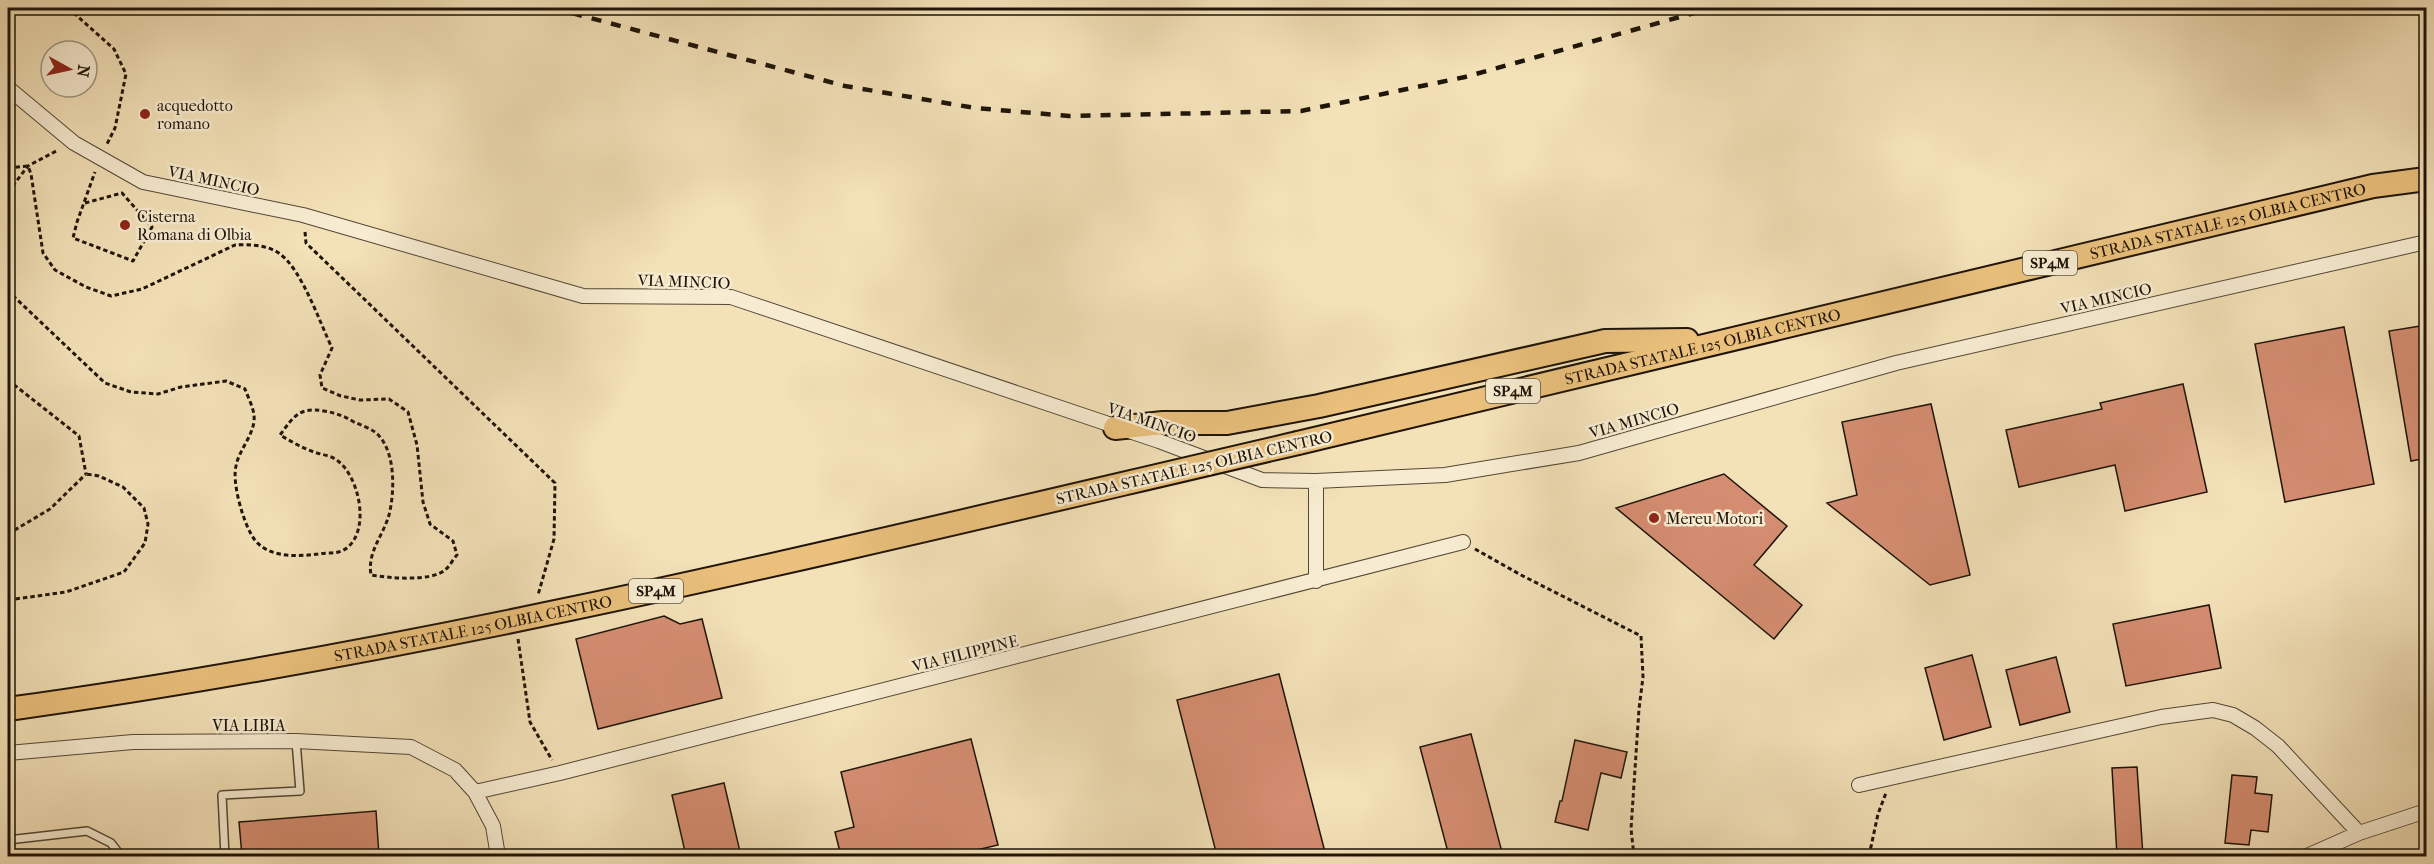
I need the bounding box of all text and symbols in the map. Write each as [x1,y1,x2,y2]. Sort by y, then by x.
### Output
north arrow [39,39,99,99]
text: N [73,64,94,79]
place label: acquedotto romano [157,96,233,133]
marker: acquedotto romano [138,107,152,121]
street label: VIA MINCIO [166,161,261,199]
street label: STRADA STATALE 125 OLBIA CENTRO [2088,179,2368,263]
place label: Cisterna Romana di Olbia [137,207,252,244]
marker: Cisterna Romana di Olbia [118,218,132,232]
road number: SP4M [2023,251,2077,275]
street label: VIA MINCIO [636,270,731,293]
street label: VIA MINCIO [2058,279,2153,318]
street label: STRADA STATALE 125 OLBIA CENTRO [1563,305,1843,389]
road number: SP4M [1486,379,1540,403]
street label: VIA MINCIO [1104,398,1199,447]
street label: VIA MINCIO [1586,399,1681,443]
street label: STRADA STATALE 125 OLBIA CENTRO [1054,426,1334,509]
place label: Mereu Motori [1666,509,1763,528]
marker: Mereu Motori [1647,511,1661,525]
road number: SP4M [629,579,683,603]
street label: STRADA STATALE 125 OLBIA CENTRO [333,591,614,666]
street label: VIA FILIPPINE [909,631,1020,676]
street label: VIA LIBIA [211,716,286,735]

